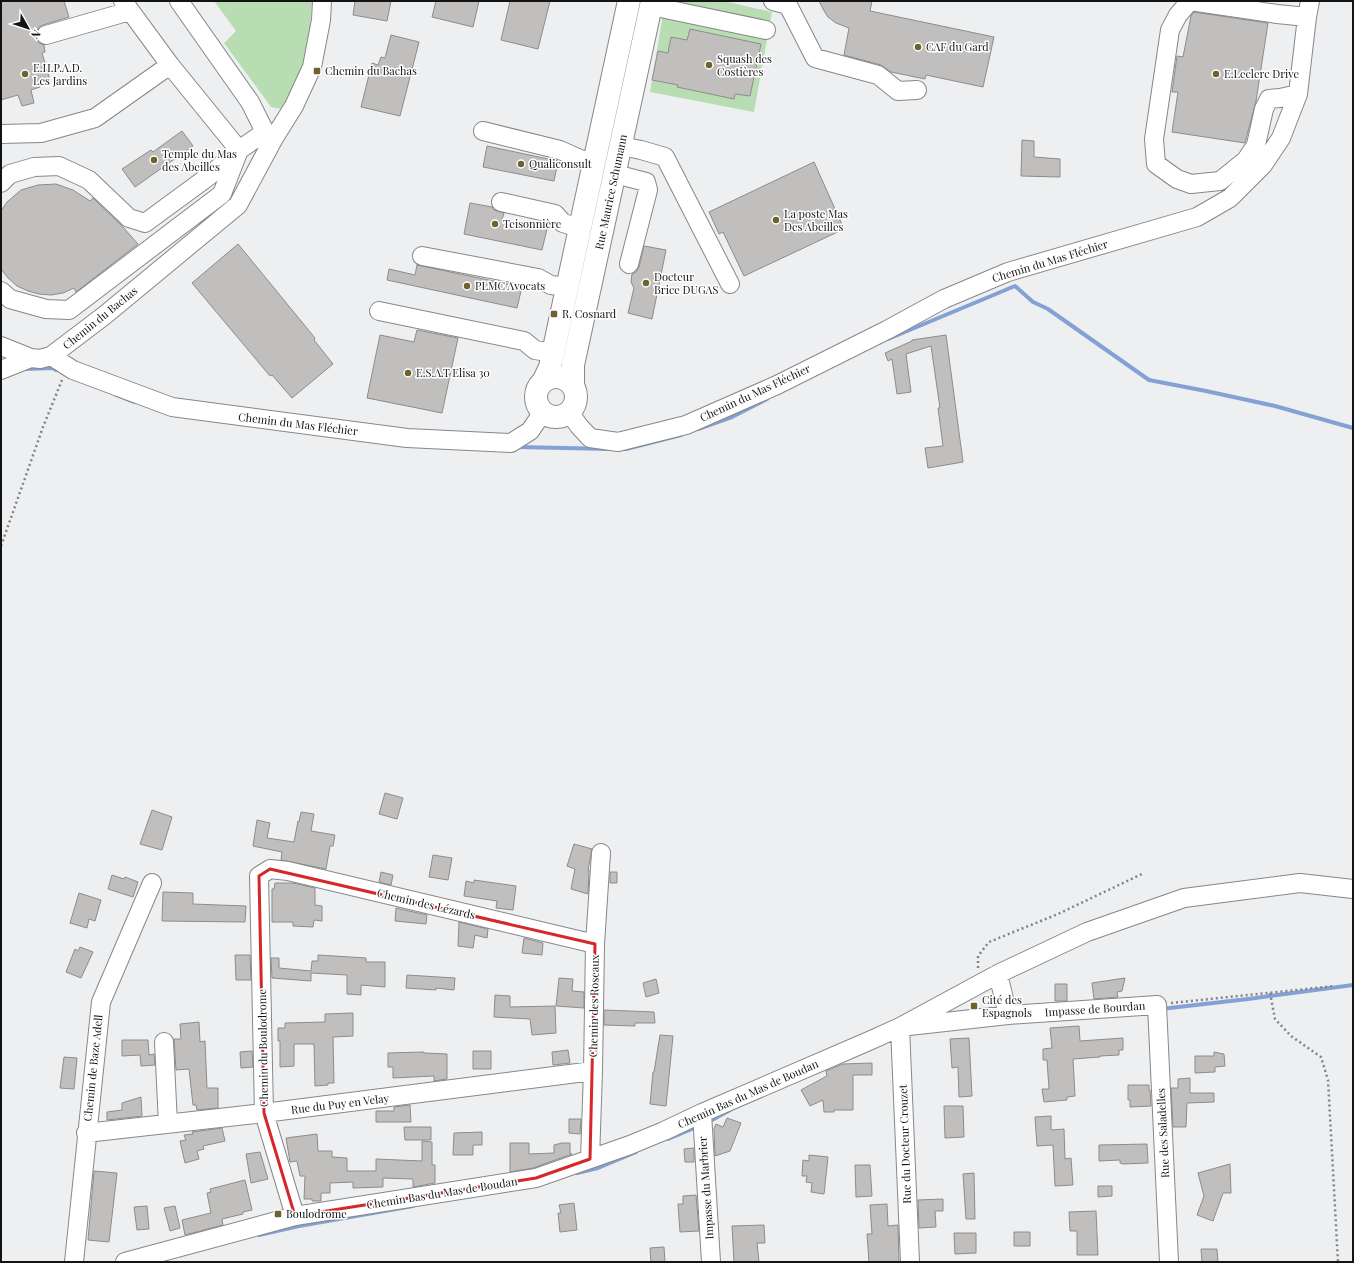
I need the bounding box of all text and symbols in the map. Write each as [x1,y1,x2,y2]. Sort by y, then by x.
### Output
north arrow [8,8,48,48]
text: N [28,27,44,42]
place label: CAF du Gard [926,39,989,54]
marker: CAF du Gard [913,42,923,52]
place label: Squash des Costières [717,51,772,79]
place label: E.H.P.A.D. Les Jardins [33,60,87,88]
marker: Squash des Costières [704,60,714,70]
place label: Chemin du Bachas [325,63,417,78]
marker: Chemin du Bachas [312,66,322,76]
place label: E.Leclerc Drive [1224,66,1300,81]
marker: E.H.P.A.D. Les Jardins [20,69,30,79]
marker: E.Leclerc Drive [1211,69,1221,79]
street label: Rue Maurice Schumann [591,132,630,251]
place label: Temple du Mas des Abeilles [162,146,237,174]
marker: Temple du Mas des Abeilles [149,155,159,165]
place label: Qualiconsult [529,156,592,171]
marker: Qualiconsult [516,159,526,169]
place label: La poste Mas Des Abeilles [784,206,848,234]
marker: La poste Mas Des Abeilles [771,215,781,225]
place label: Teisonnière [503,216,562,231]
marker: Teisonnière [490,219,500,229]
street label: Chemin du Mas Fléchier [990,236,1110,285]
place label: Docteur Brice DUGAS [654,269,719,297]
place label: PLMC Avocats [475,278,545,293]
marker: Docteur Brice DUGAS [641,278,651,288]
marker: PLMC Avocats [462,281,472,291]
street label: Chemin du Bachas [59,283,140,352]
place label: R. Cosnard [562,306,617,321]
marker: R. Cosnard [549,309,559,319]
street label: Chemin du Mas Fléchier [697,360,813,425]
place label: E.S.A.T Elisa 30 [416,365,490,380]
marker: E.S.A.T Elisa 30 [403,368,413,378]
street label: Chemin du Mas Fléchier [237,409,359,438]
street label: Chemin des Lézards [376,885,477,922]
street label: Chemin des Roseaux [585,954,602,1057]
street label: Chemin du Boulodrome [254,988,271,1107]
place label: Cité des Espagnols [982,992,1032,1020]
street label: Impasse de Bourdan [1044,997,1146,1019]
marker: Cité des Espagnols [969,1001,979,1011]
street label: Chemin de Baze Adell [79,1014,106,1122]
street label: Chemin Bas du Mas de Boudan [675,1056,821,1131]
street label: Rue du Docteur Crouzet [895,1084,914,1204]
street label: Rue des Saladelles [1153,1088,1172,1178]
street label: Rue du Puy en Velay [290,1090,390,1117]
street label: Impasse du Marbrier [694,1136,717,1240]
street label: Chemin Bas du Mas de Boudan [365,1173,519,1212]
place label: Boulodrome [286,1206,347,1221]
marker: Boulodrome [273,1209,283,1219]

